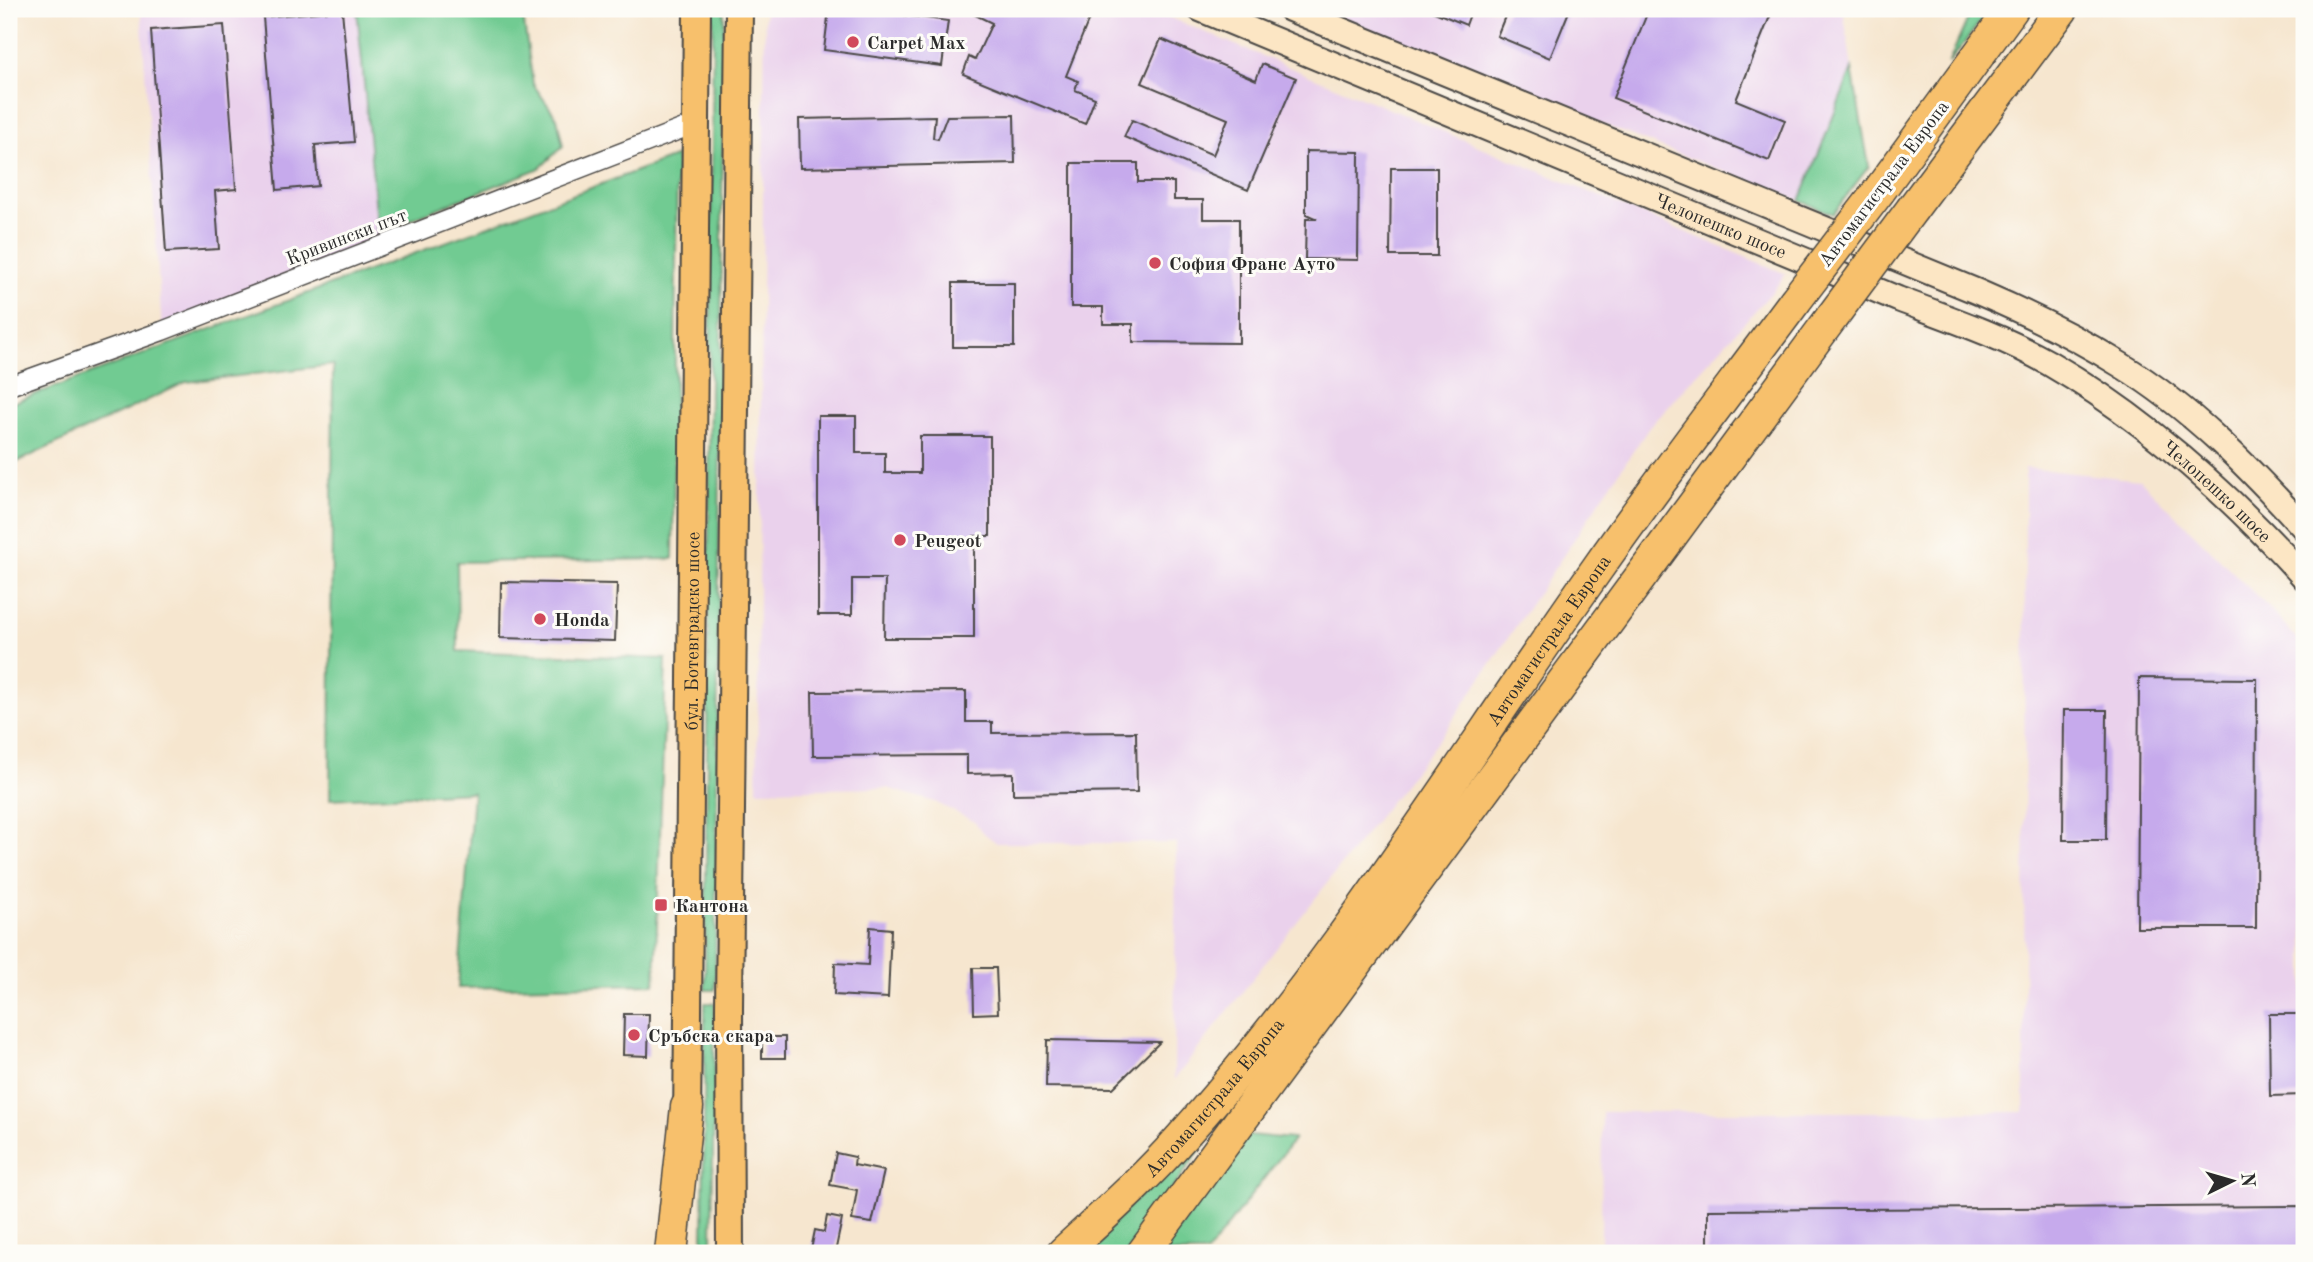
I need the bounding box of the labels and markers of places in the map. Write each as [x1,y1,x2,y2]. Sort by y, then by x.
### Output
marker: Carpet Max [845,34,861,50]
place label: Carpet Max [867,35,966,54]
marker: София Франс Ауто [1147,255,1163,271]
place label: София Франс Ауто [1169,256,1335,275]
marker: Peugeot [892,532,908,548]
place label: Peugeot [914,533,982,552]
marker: Honda [532,611,548,627]
place label: Honda [554,612,610,631]
marker: Кантона [653,897,669,913]
place label: Кантона [675,898,749,917]
marker: Сръбска скара [626,1027,642,1043]
place label: Сръбска скара [648,1028,774,1047]

